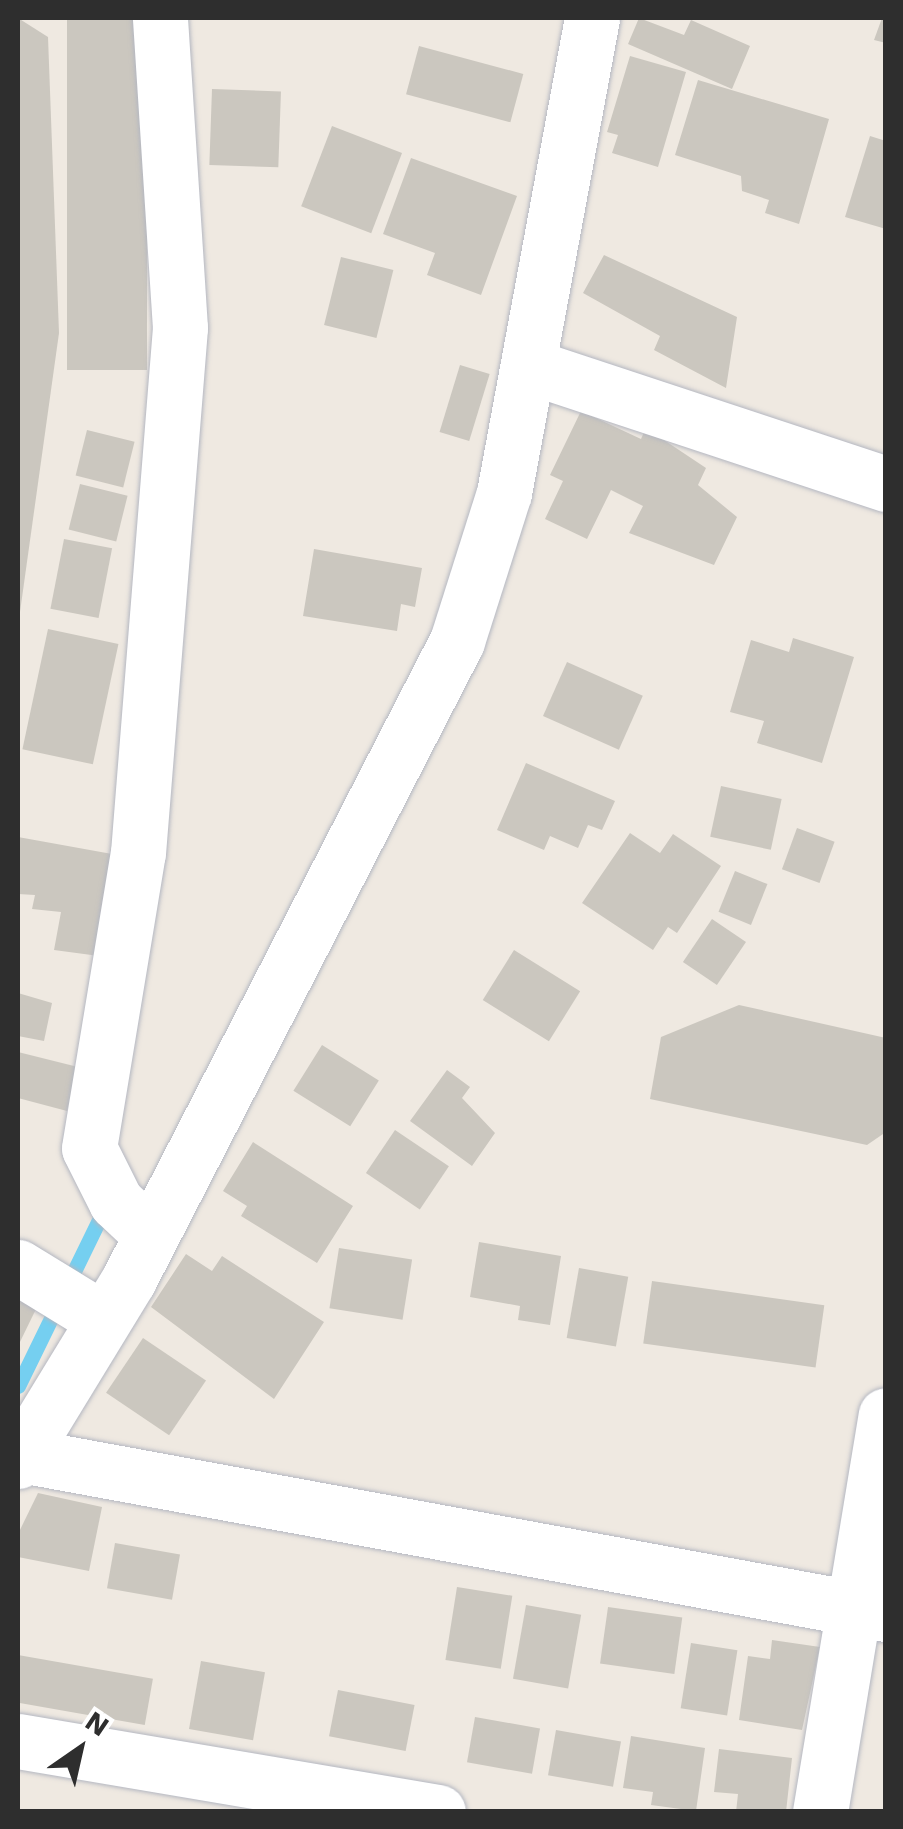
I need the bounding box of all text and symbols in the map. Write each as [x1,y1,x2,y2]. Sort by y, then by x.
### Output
north arrow [30,1699,130,1799]
text: N [79,1704,115,1743]

